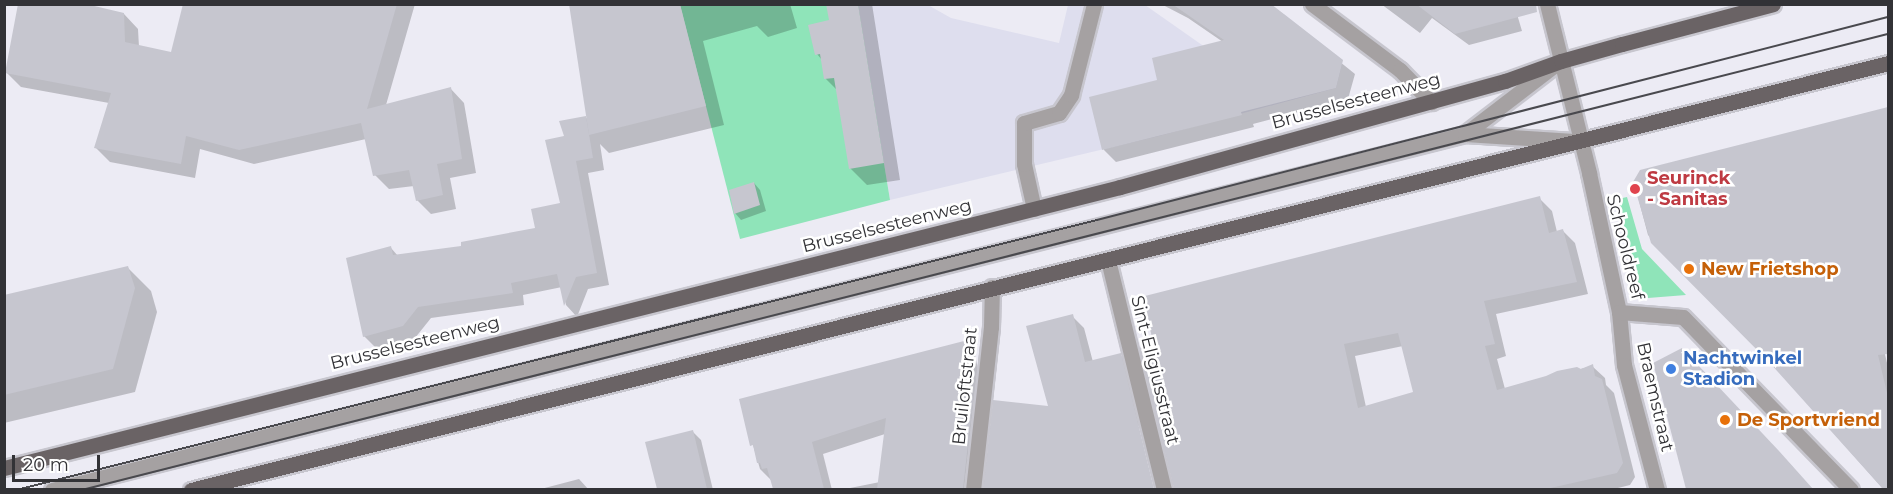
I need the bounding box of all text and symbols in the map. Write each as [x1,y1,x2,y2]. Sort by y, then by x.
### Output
street label: Brusselsesteenweg [1269,68,1443,134]
place label: Seurinck - Sanitas [1647,168,1730,210]
marker: Seurinck - Sanitas [1628,182,1642,196]
street label: Schooldreef [1601,192,1649,302]
street label: Brusselsesteenweg [800,194,974,258]
place label: New Frietshop [1701,258,1839,280]
marker: New Frietshop [1682,262,1696,276]
street label: Sint-Eligiusstraat [1126,293,1184,447]
street label: Brusselsesteenweg [328,311,502,375]
street label: Bruiloftstraat [948,326,982,446]
street label: Braemstraat [1632,340,1678,454]
place label: Nachtwinkel Stadion [1683,348,1802,391]
marker: Nachtwinkel Stadion [1664,362,1678,376]
place label: De Sportvriend [1737,409,1880,431]
marker: De Sportvriend [1718,413,1732,427]
scale bar [15,443,104,481]
text: 20 m [23,454,69,476]

